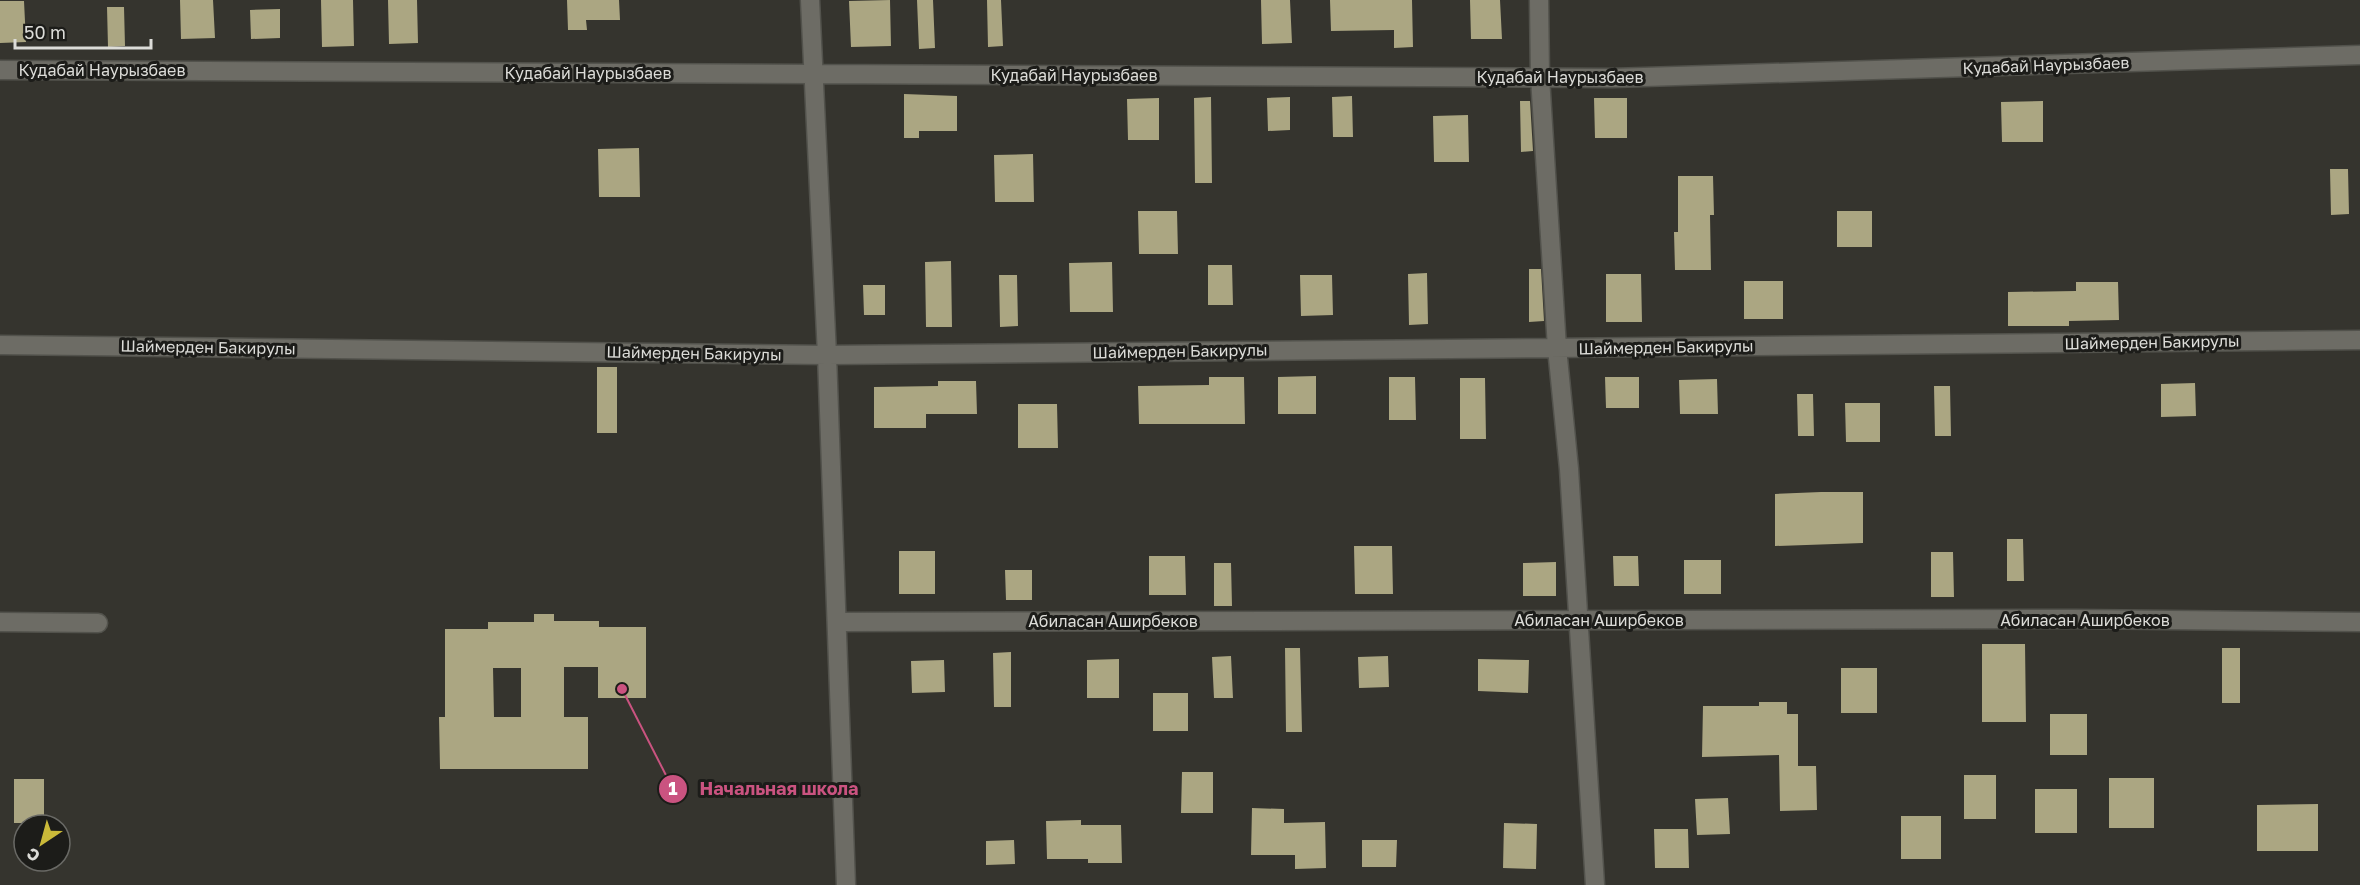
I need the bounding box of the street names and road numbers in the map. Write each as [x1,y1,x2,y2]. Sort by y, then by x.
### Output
street label: Кудабай Наурызбаев [1962,52,2130,78]
street label: Кудабай Наурызбаев [19,60,185,80]
street label: Кудабай Наурызбаев [505,63,671,83]
street label: Кудабай Наурызбаев [991,65,1157,85]
street label: Кудабай Наурызбаев [1477,67,1643,87]
street label: Шаймерден Бакирулы [2064,330,2240,354]
street label: Шаймерден Бакирулы [120,335,296,359]
street label: Шаймерден Бакирулы [1578,335,1754,359]
street label: Шаймерден Бакирулы [1092,339,1268,363]
street label: Шаймерден Бакирулы [606,341,782,365]
street label: Абиласан Аширбеков [1514,610,1684,630]
street label: Абиласан Аширбеков [2000,610,2170,630]
street label: Абиласан Аширбеков [1028,611,1198,631]

